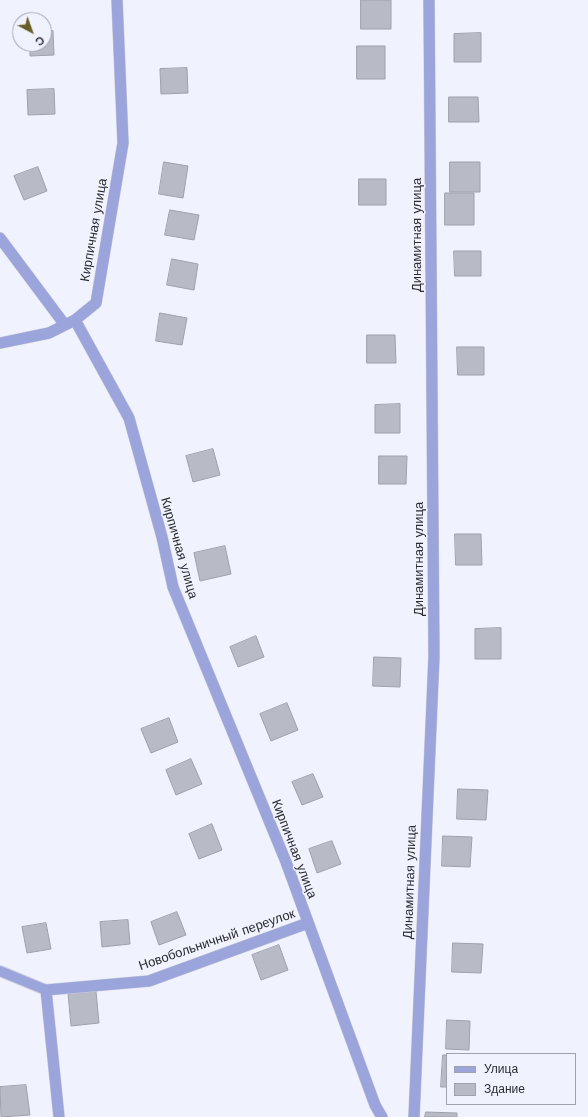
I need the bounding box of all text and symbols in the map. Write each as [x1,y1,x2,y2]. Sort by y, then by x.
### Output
north arrow [12,12,52,52]
text: С [32,33,47,48]
street label: Кирпичная улица [77,177,111,283]
street label: Динамитная улица [409,178,425,292]
street label: Кирпичная улица [157,496,201,600]
street label: Динамитная улица [411,502,427,616]
street label: Кирпичная улица [268,797,320,901]
street label: Динамитная улица [400,825,420,939]
street label: Новобольничный переулок [137,906,297,974]
legend [446,1053,576,1105]
text: Улица [484,1062,518,1076]
text: Здание [484,1082,525,1096]

